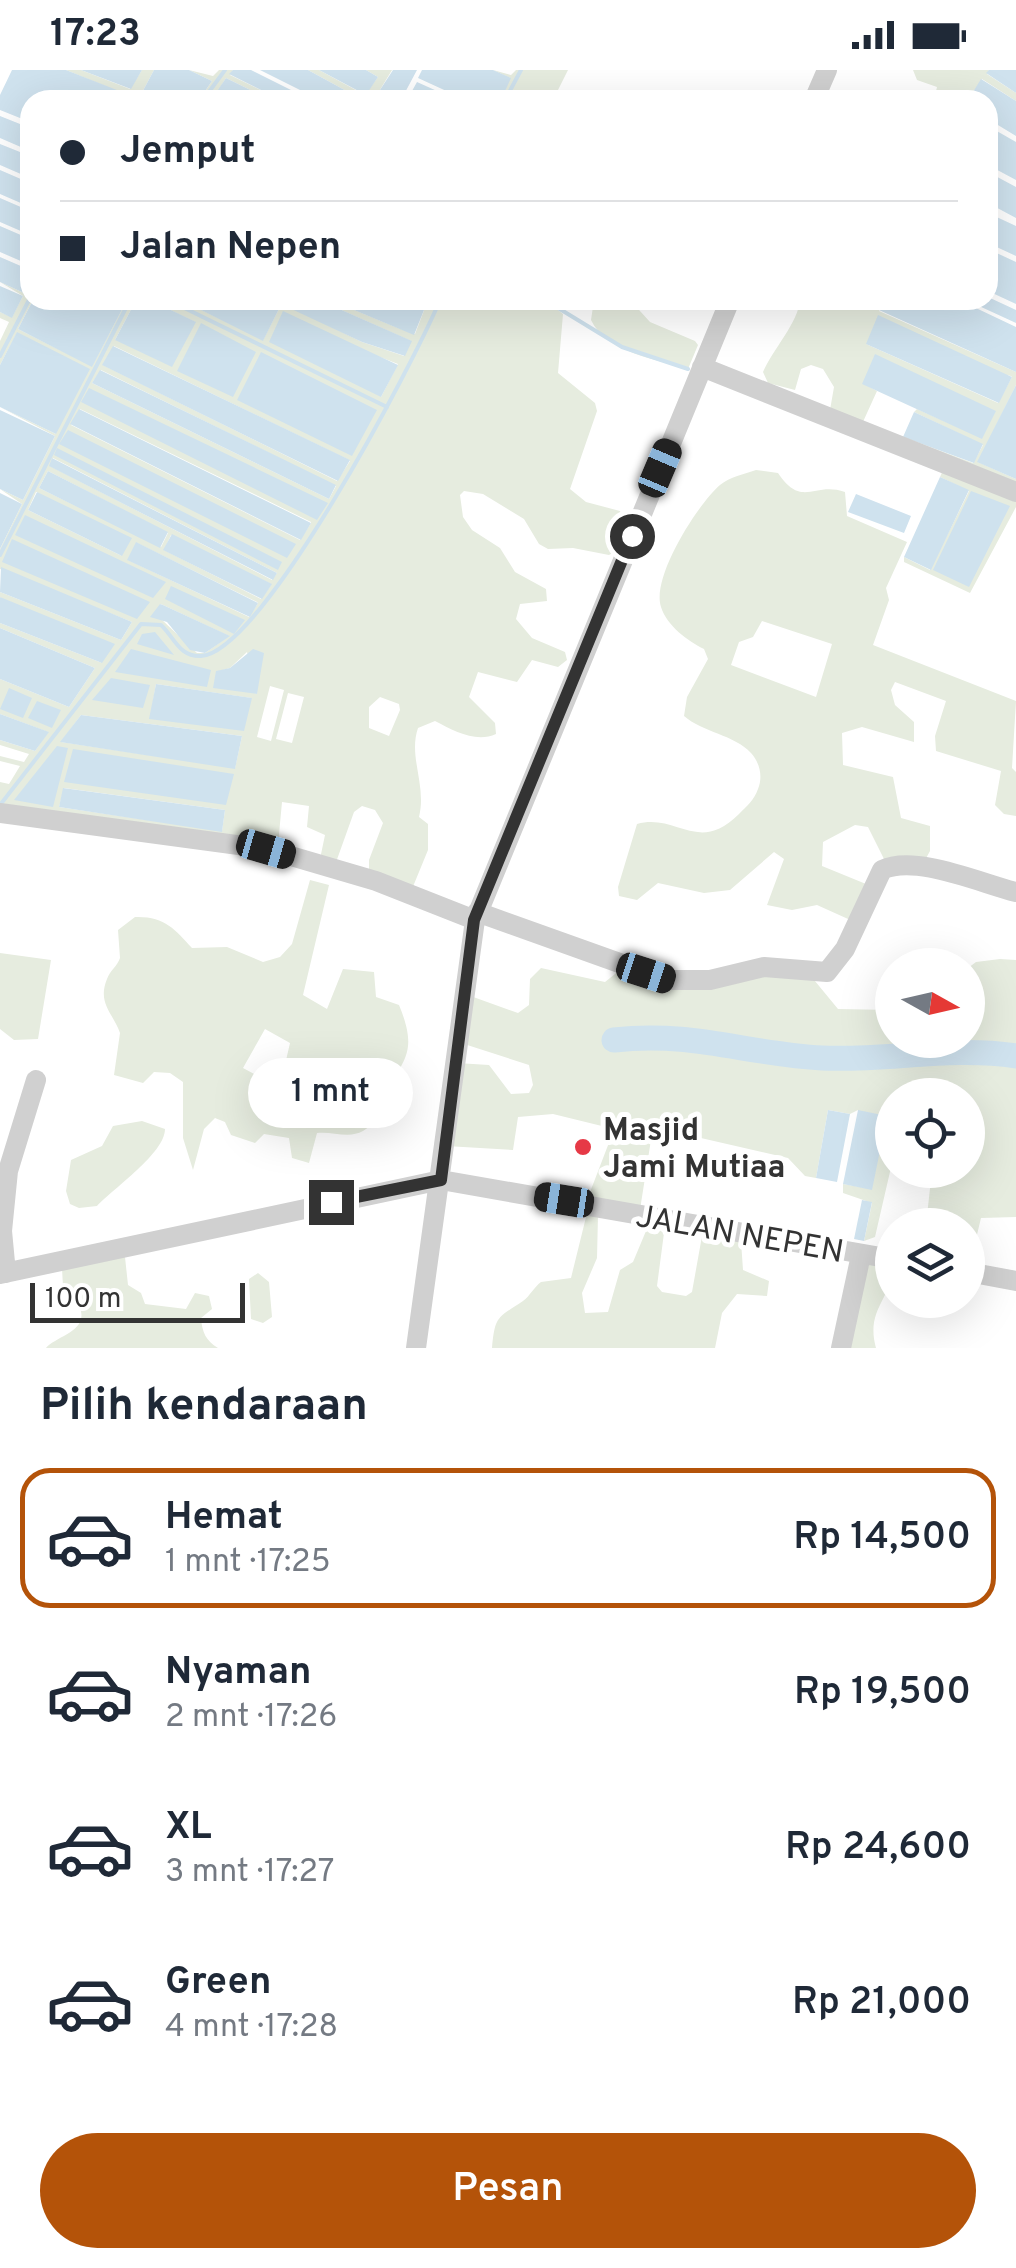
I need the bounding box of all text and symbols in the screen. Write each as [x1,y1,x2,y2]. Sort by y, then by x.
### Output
text: 17:23 [50,11,141,60]
text: Jemput [120,128,255,177]
text: Jalan Nepen [120,224,341,273]
car [634,435,686,501]
route start [610,514,655,559]
car [233,826,299,872]
north arrow [875,948,985,1058]
map controls [875,948,985,1318]
car [613,949,679,997]
callout: 1 mnt [248,1057,414,1127]
text: 1 mnt [291,1073,370,1113]
button: locate [875,1078,985,1188]
place label: Masjid Jami Mutiaa [603,1112,785,1189]
marker: Masjid Jami Mutiaa [572,1136,594,1158]
route end [309,1180,354,1225]
car [532,1180,596,1220]
street label: JALAN NEPEN [632,1198,847,1274]
button: layers [875,1208,985,1318]
scale bar [30,1278,245,1322]
text: 100 m [45,1282,121,1318]
text: Pilih kendaraan [40,1379,368,1436]
icon: car [45,1493,135,1583]
text: Hemat [165,1494,283,1543]
text: Rp 14,500 [793,1514,971,1563]
text: 1 mnt · 17:25 [165,1543,331,1583]
icon: car [45,1648,135,1738]
text: Nyaman [165,1649,312,1698]
text: Rp 19,500 [794,1669,971,1718]
text: 2 mnt · 17:26 [165,1698,337,1738]
icon: car [45,1803,135,1893]
text: XL [165,1804,212,1853]
text: Rp 24,600 [785,1824,971,1873]
text: 3 mnt · 17:27 [165,1853,334,1893]
icon: car [45,1958,135,2048]
text: Green [165,1959,271,2008]
text: Rp 21,000 [792,1979,971,2028]
text: 4 mnt · 17:28 [165,2008,338,2048]
button: Pesan [40,2133,976,2248]

